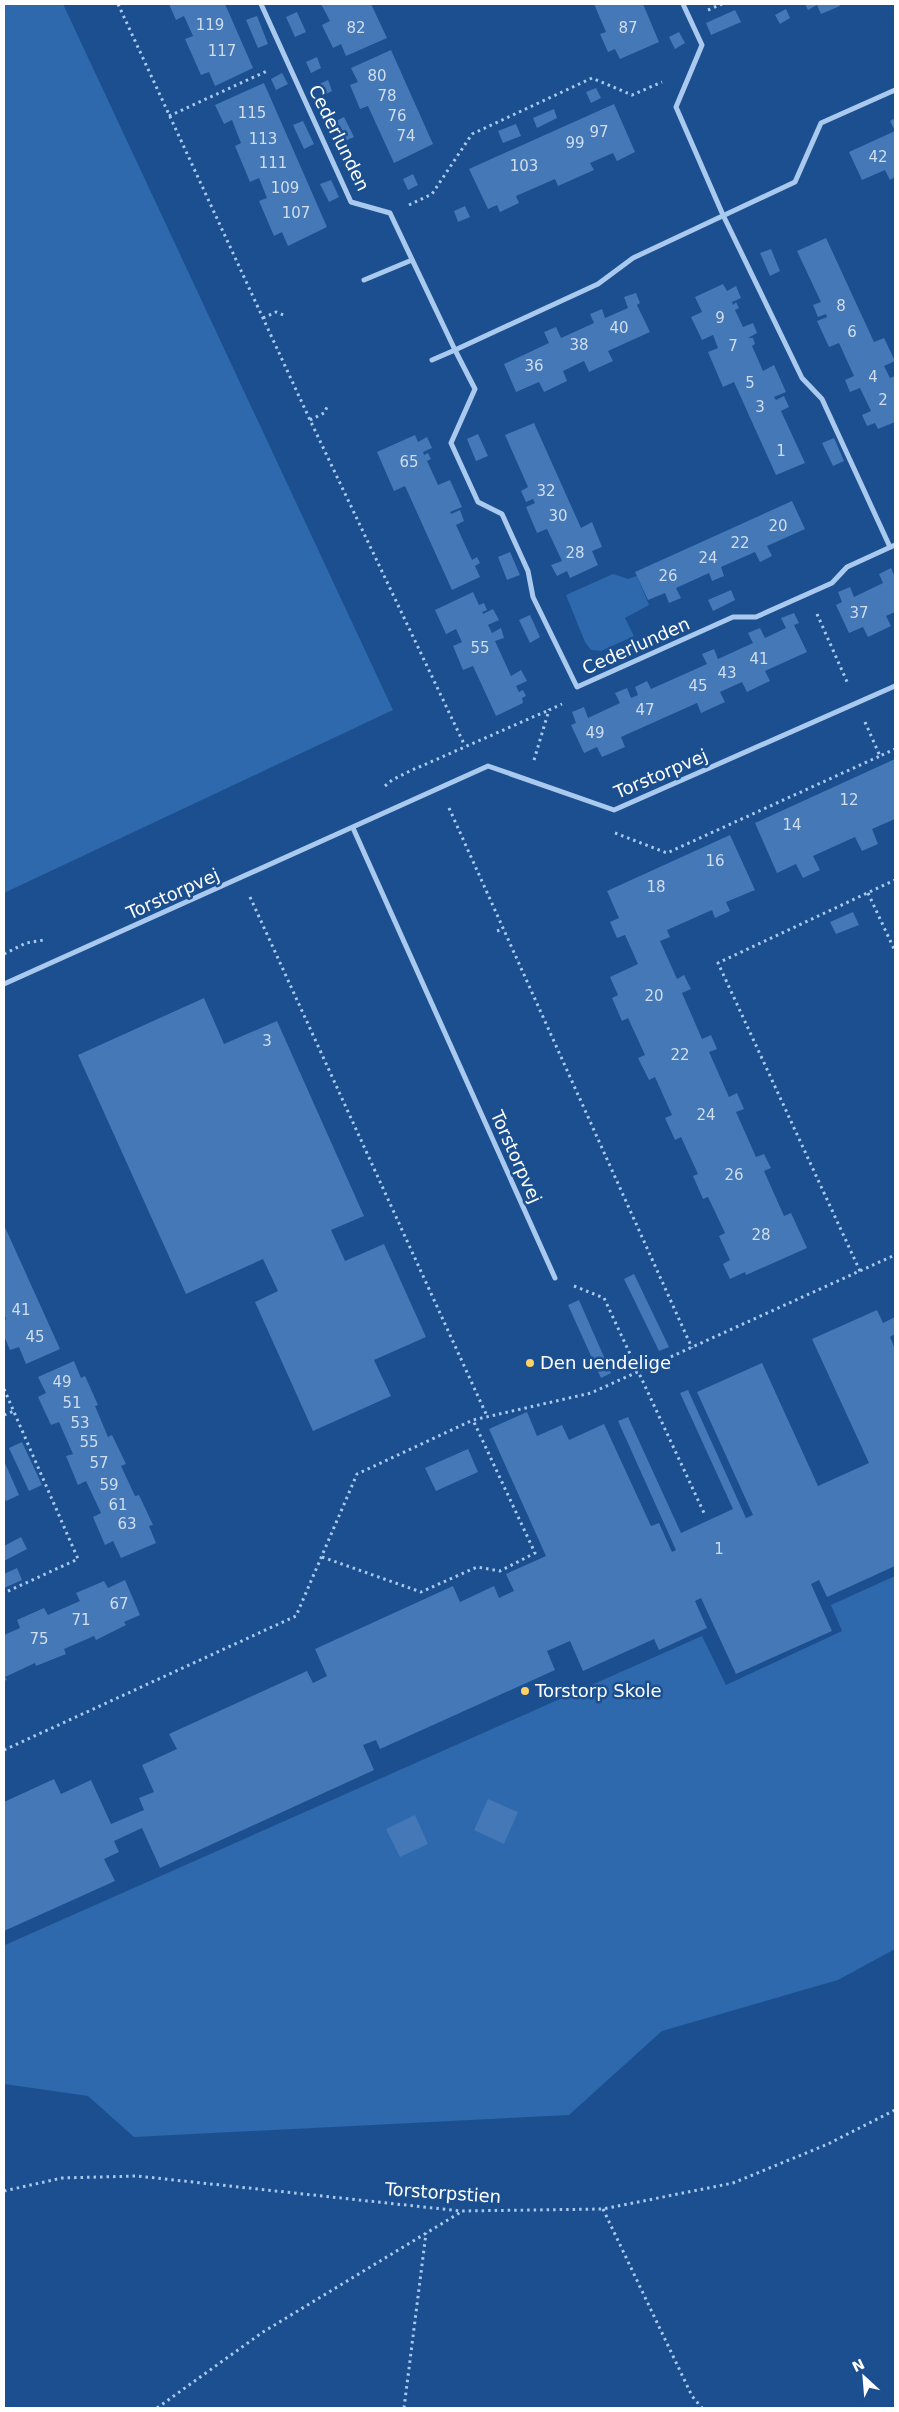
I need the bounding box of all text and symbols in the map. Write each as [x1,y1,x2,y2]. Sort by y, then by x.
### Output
house number: 119 [196,16,224,34]
house number: 82 [346,19,366,37]
house number: 87 [618,19,638,37]
house number: 117 [208,42,236,60]
house number: 80 [367,67,387,85]
street label: Cederlunden [305,81,374,194]
house number: 78 [377,87,397,105]
house number: 115 [238,104,266,122]
house number: 76 [387,107,407,125]
house number: 97 [589,123,609,141]
house number: 74 [396,127,416,145]
house number: 113 [249,130,277,148]
house number: 99 [565,134,585,152]
house number: 42 [868,148,888,166]
house number: 111 [259,154,287,172]
house number: 103 [510,157,538,175]
house number: 109 [271,179,299,197]
house number: 107 [282,204,310,222]
house number: 8 [836,297,846,315]
house number: 9 [715,309,725,327]
house number: 40 [609,319,629,337]
house number: 6 [847,323,857,341]
house number: 38 [569,336,589,354]
house number: 7 [728,337,738,355]
house number: 36 [524,357,544,375]
house number: 4 [868,368,878,386]
house number: 5 [745,374,755,392]
house number: 2 [878,391,888,409]
house number: 3 [755,398,765,416]
house number: 1 [776,442,786,460]
house number: 65 [399,453,419,471]
house number: 32 [536,482,556,500]
house number: 30 [548,507,568,525]
house number: 20 [768,517,788,535]
house number: 22 [730,534,750,552]
house number: 28 [565,544,585,562]
house number: 24 [698,549,718,567]
house number: 26 [658,567,678,585]
house number: 37 [849,604,869,622]
street label: Cederlunden [579,613,693,679]
house number: 55 [470,639,490,657]
house number: 41 [749,650,769,668]
house number: 43 [717,664,737,682]
house number: 45 [688,677,708,695]
house number: 47 [635,701,655,719]
house number: 49 [585,724,605,742]
street label: Torstorpvej [610,744,711,803]
house number: 12 [839,791,859,809]
house number: 14 [782,816,802,834]
house number: 16 [705,852,725,870]
street label: Torstorpvej [122,864,222,924]
house number: 18 [646,878,666,896]
house number: 20 [644,987,664,1005]
house number: 3 [262,1032,272,1050]
house number: 22 [670,1046,690,1064]
street label: Torstorpvej [486,1106,546,1206]
house number: 24 [696,1106,716,1124]
house number: 26 [724,1166,744,1184]
house number: 28 [751,1226,771,1244]
house number: 41 [11,1301,31,1319]
house number: 45 [25,1328,45,1346]
place label: Den uendelige [540,1352,671,1373]
marker: Den uendelige [524,1357,536,1369]
house number: 49 [52,1373,72,1391]
house number: 51 [62,1394,82,1412]
house number: 53 [70,1414,90,1432]
house number: 55 [79,1433,99,1451]
house number: 57 [89,1454,109,1472]
house number: 59 [99,1476,119,1494]
house number: 61 [108,1496,128,1514]
house number: 63 [117,1515,137,1533]
house number: 1 [714,1540,724,1558]
house number: 67 [109,1595,129,1613]
house number: 71 [71,1611,91,1629]
house number: 75 [29,1630,49,1648]
place label: Torstorp Skole [534,1680,662,1701]
marker: Torstorp Skole [519,1685,531,1697]
street label: Torstorpstien [383,2178,502,2207]
north arrow [839,2352,889,2402]
text: N [850,2356,867,2375]

